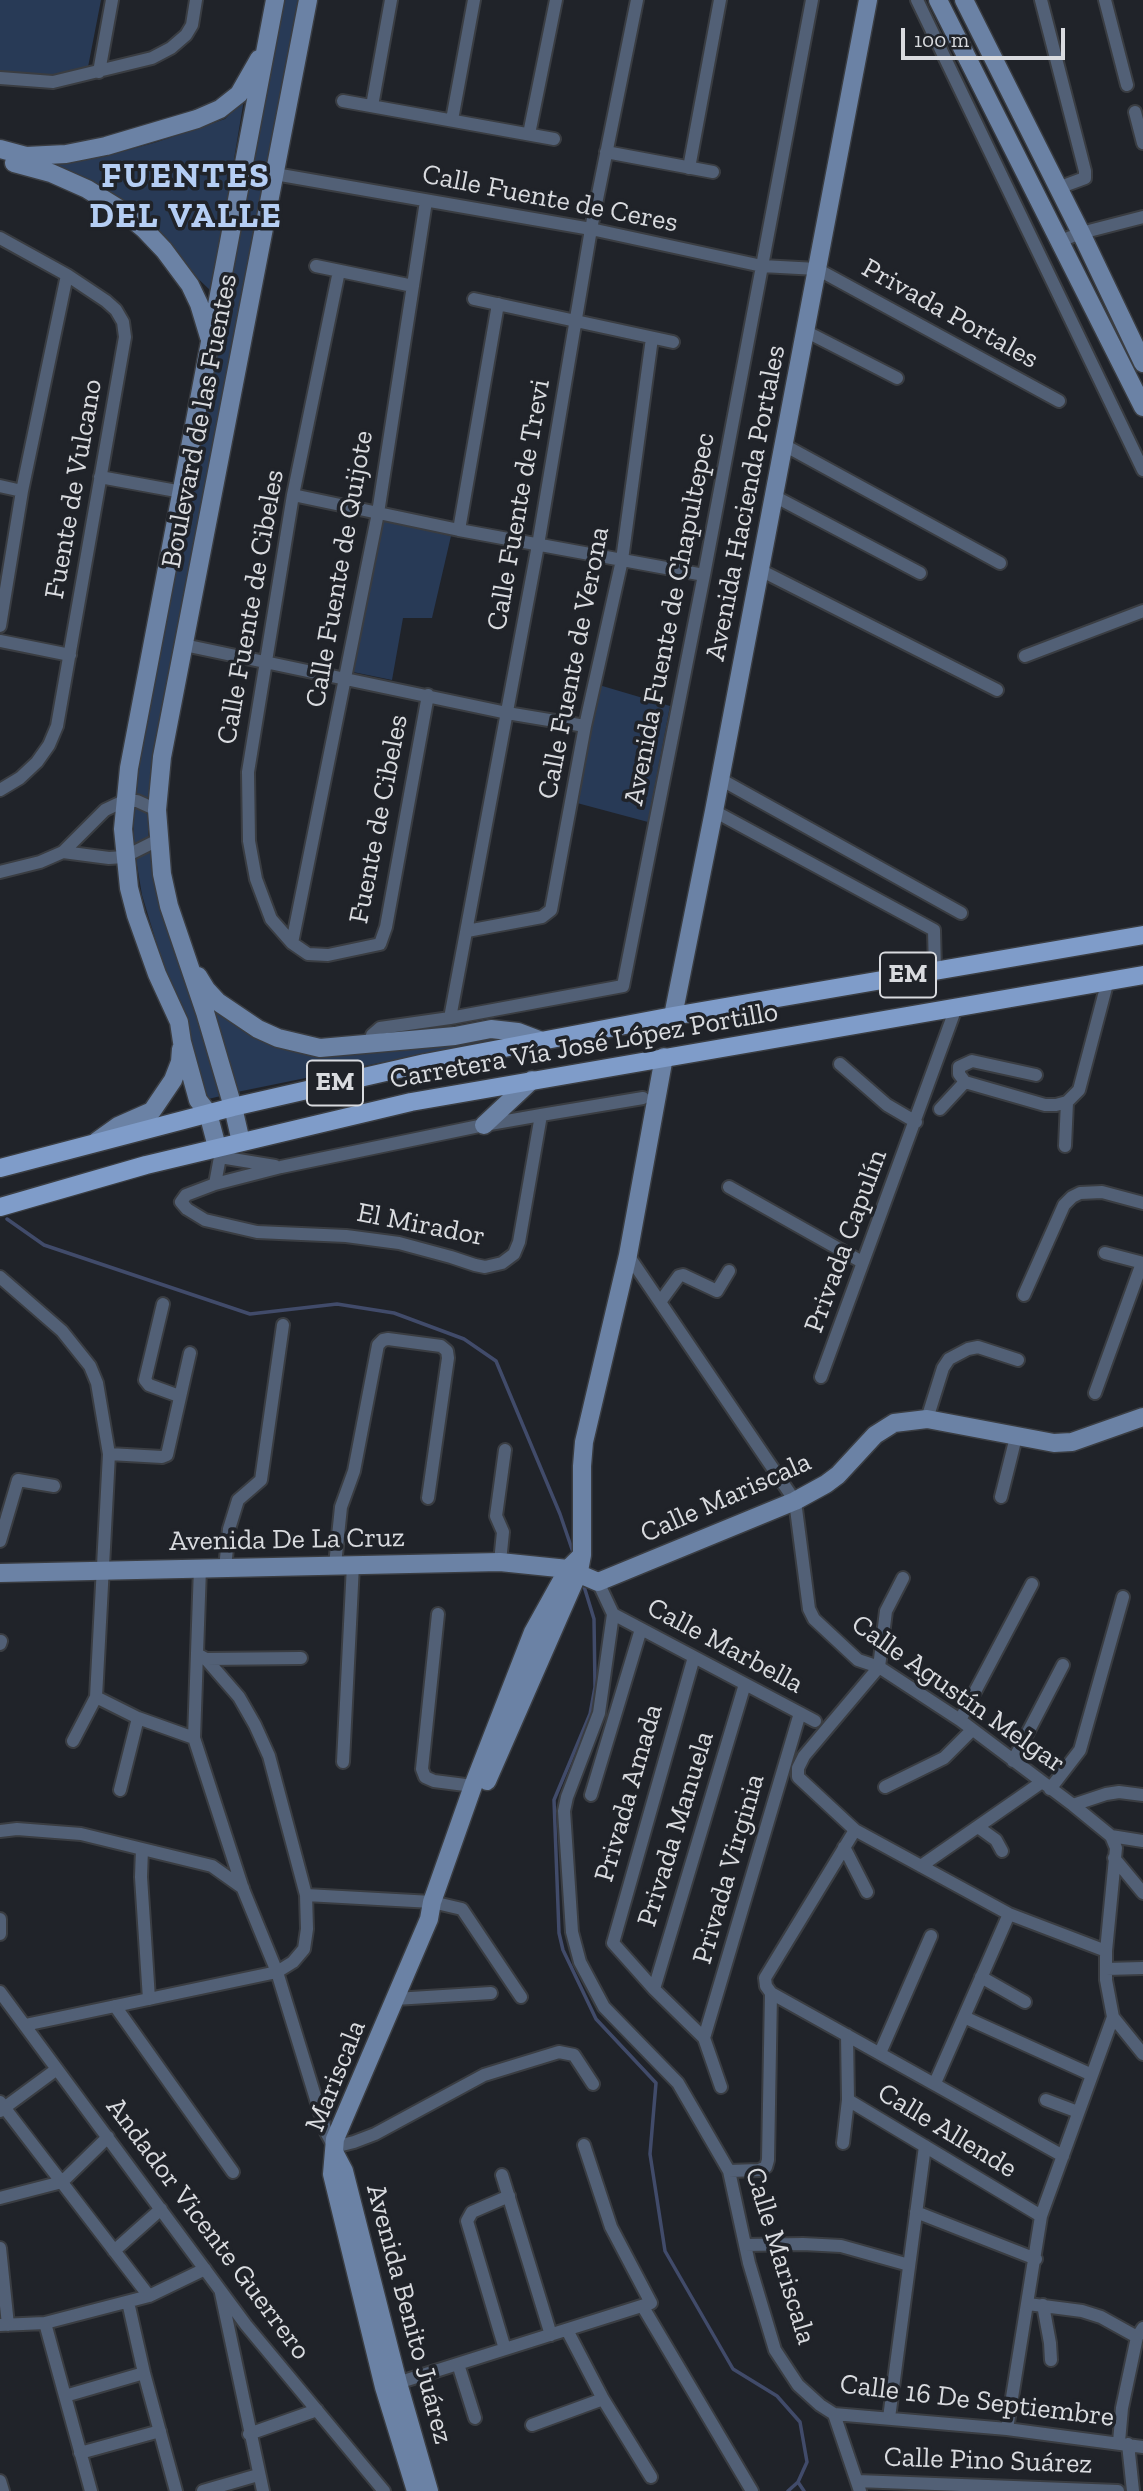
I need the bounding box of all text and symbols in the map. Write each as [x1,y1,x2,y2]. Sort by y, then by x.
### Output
scale bar [905,14,1070,58]
text: 100 m [914,27,969,52]
district label: FUENTES DEL VALLE [90,156,282,238]
street label: Calle Fuente de Ceres [419,158,681,240]
street label: Privada Portales [856,252,1044,376]
street label: Boulevard de las Fuentes [155,271,245,571]
street label: Avenida Hacienda Portales [699,342,793,664]
street label: Fuente de Vulcano [38,377,110,601]
street label: Calle Fuente de Trevi [480,377,558,633]
street label: Calle Fuente de Quijote [299,428,381,710]
street label: Avenida Fuente de Chapultepec [617,430,723,808]
street label: Calle Fuente de Cibeles [210,467,292,747]
street label: Calle Fuente de Verona [531,524,617,802]
street label: Fuente de Cibeles [342,712,416,926]
road number: EM [880,952,936,998]
street label: Carretera Vía José López Portillo [387,995,781,1097]
road number: EM [307,1060,363,1106]
street label: Privada Capulín [797,1145,895,1337]
street label: El Mirador [354,1196,488,1254]
street label: Calle Mariscala [635,1445,817,1551]
street label: Avenida De La Cruz [169,1521,405,1559]
street label: Calle Marbella [641,1591,809,1701]
street label: Calle Agustín Melgar [845,1608,1071,1780]
street label: Privada Amada [588,1700,670,1886]
street label: Privada Manuela [630,1727,722,1931]
street label: Privada Virginia [686,1770,772,1968]
street label: Mariscala [298,2015,374,2137]
street label: Calle Allende [871,2076,1023,2186]
street label: Andador Vicente Guerrero [98,2091,318,2367]
street label: Calle Mariscala [737,2163,823,2349]
street label: Avenida Benito Juárez [358,2181,460,2447]
street label: Calle 16 De Septiembre [838,2367,1116,2435]
street label: Calle Pino Suárez [883,2441,1093,2481]

